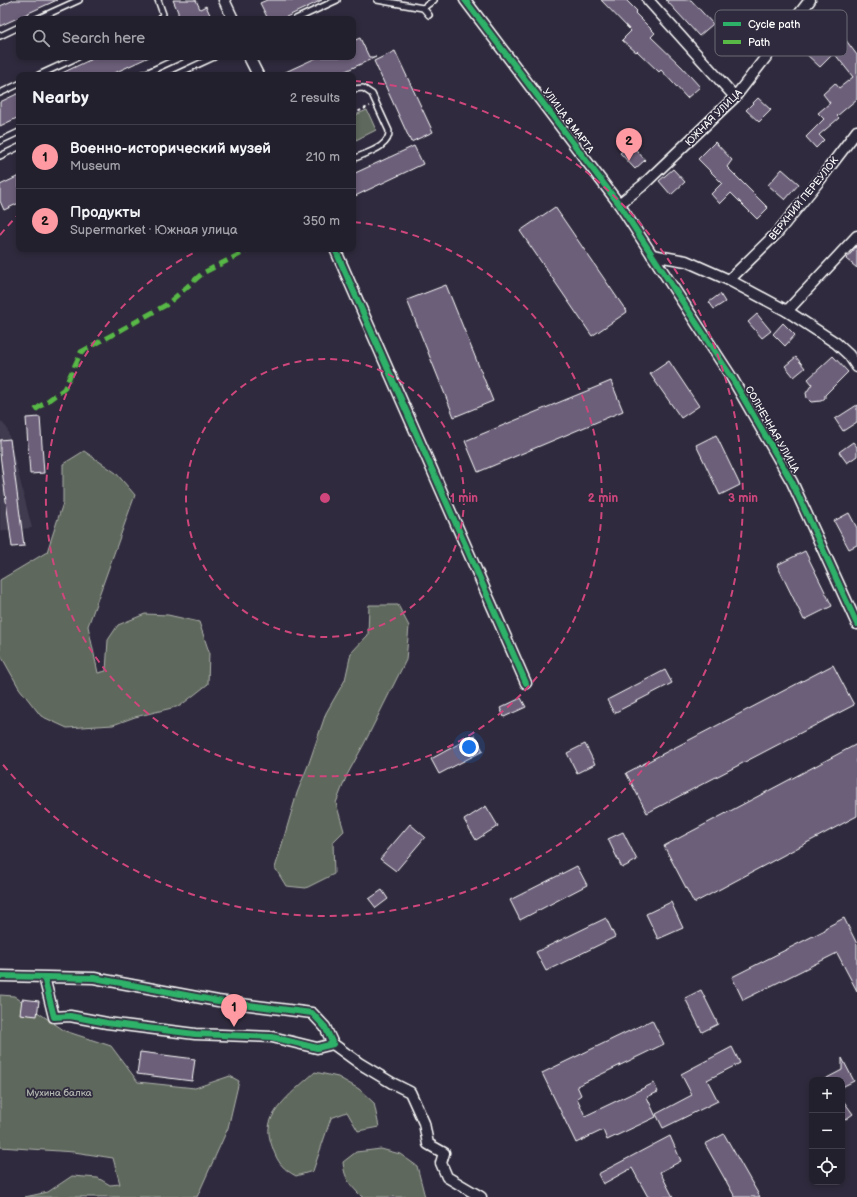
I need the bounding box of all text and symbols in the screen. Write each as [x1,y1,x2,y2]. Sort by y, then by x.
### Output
legend [715,10,847,56]
search box [16,16,356,60]
text: Cycle path [748,18,800,31]
icon: search [30,27,52,49]
text: Search here [62,29,145,48]
text: Path [748,36,770,49]
street label: УЛИЦА 8 МАРТА [540,86,597,156]
street label: ЮЖНАЯ УЛИЦА [683,86,745,149]
text: Nearby [32,88,89,108]
text: 2 results [290,90,340,106]
pin: 2 [616,128,642,161]
text: Военно-исторический музей [70,139,271,158]
text: 1 [42,149,48,165]
text: 210 m [306,149,340,165]
street label: ВЕРХНИЙ ПЕРЕУЛОК [767,154,841,243]
text: Museum [70,158,121,174]
text: Продукты [70,203,141,222]
text: 2 [41,213,49,229]
text: 350 m [303,213,340,229]
text: Supermarket · Южная улица [70,222,238,238]
street label: СОЛНЕЧНАЯ УЛИЦА [742,384,802,476]
centre of rings [318,491,332,505]
text: 1 min [450,491,478,506]
text: 2 min [588,491,618,506]
text: 3 min [728,491,758,506]
your location [459,737,479,757]
pin: 1 [221,994,247,1027]
map controls [809,1077,845,1185]
button: + [809,1077,845,1113]
park label: Мухина балка [26,1087,92,1099]
button: − [809,1113,845,1149]
button: locate [809,1149,845,1185]

